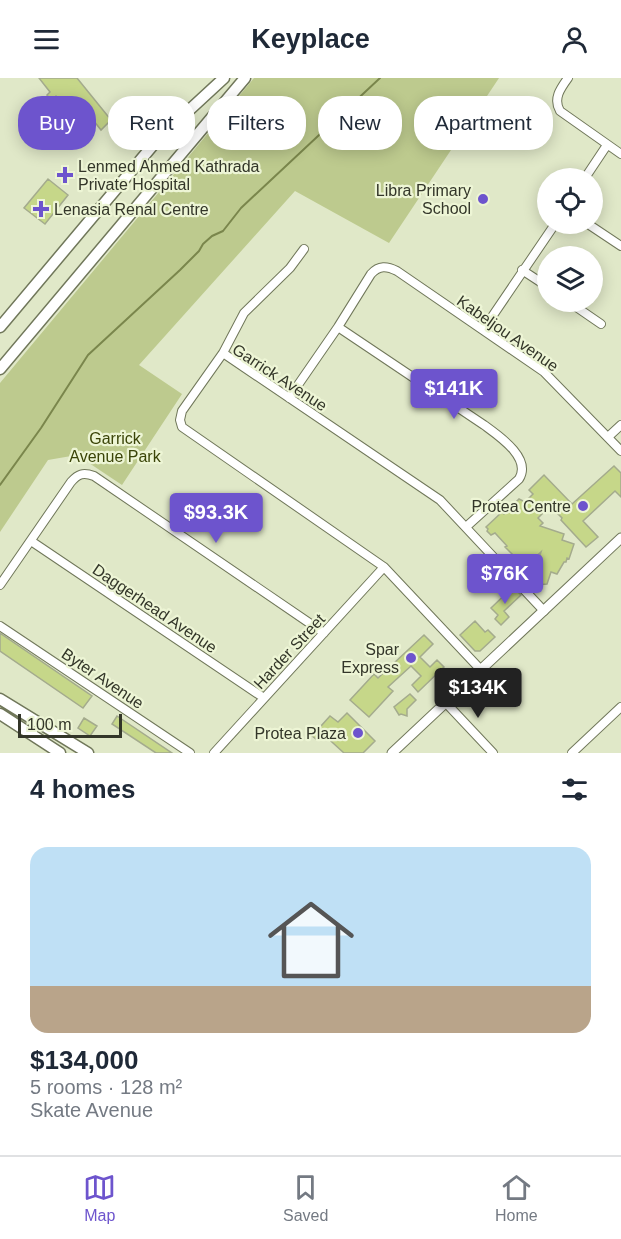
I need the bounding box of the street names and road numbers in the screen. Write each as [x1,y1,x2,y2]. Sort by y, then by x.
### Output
street label: Kabeljou Avenue [454,292,562,375]
street label: Garrick Avenue [229,341,330,414]
street label: Daggerhead Avenue [90,561,220,656]
street label: Harder Street [250,610,329,692]
street label: Byter Avenue [59,645,147,712]

